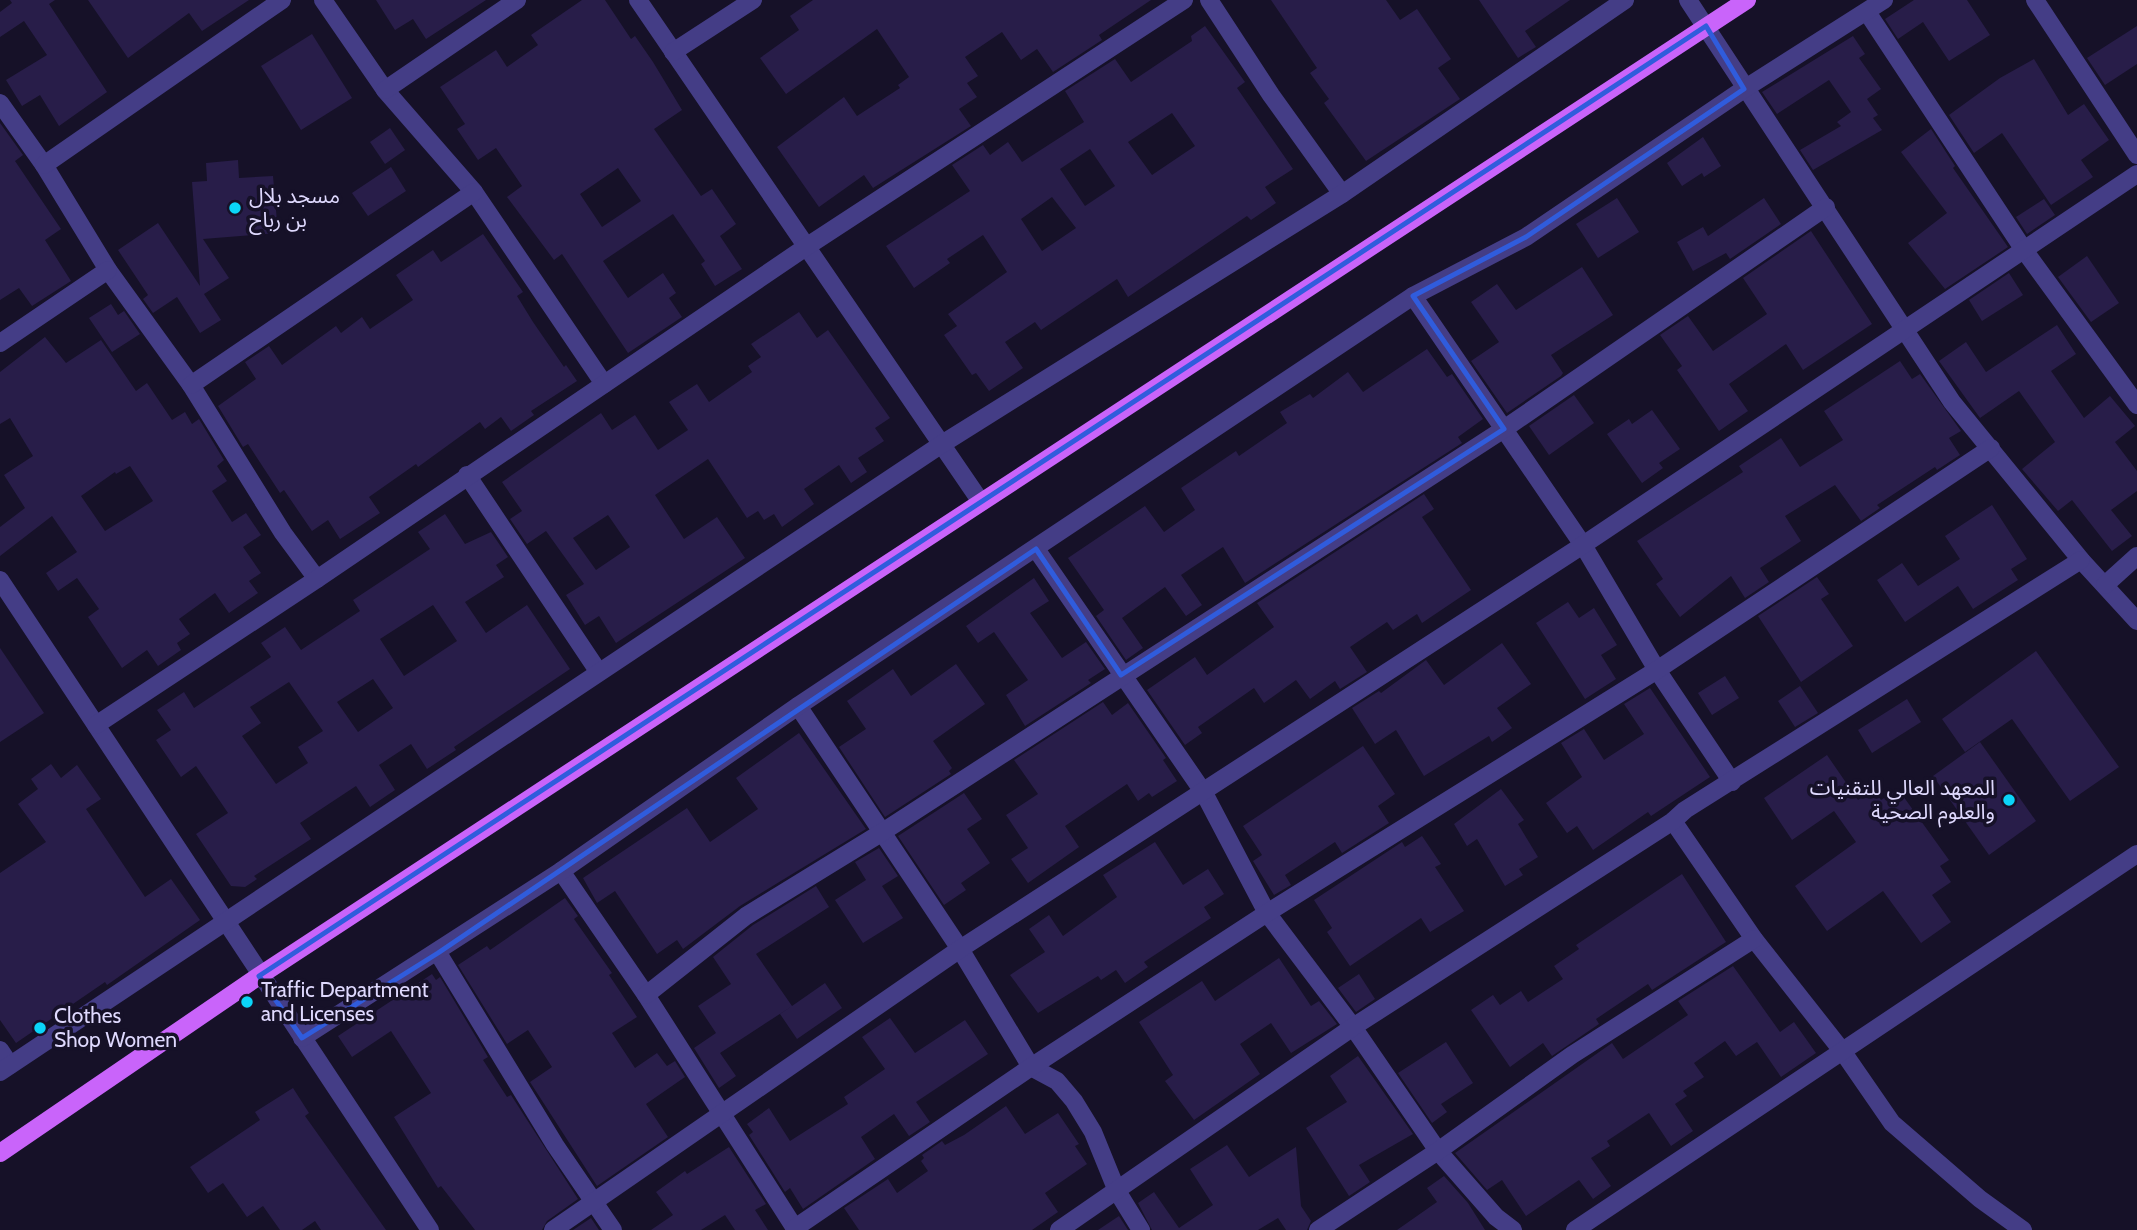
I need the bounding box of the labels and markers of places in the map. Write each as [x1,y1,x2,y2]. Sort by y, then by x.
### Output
place label: مسجد بلال بن رباح [249,183,340,235]
marker: مسجد بلال بن رباح [227,200,243,216]
place label: المعهد العالي للتقنيات والعلوم الصحية [1810,775,1995,828]
marker: المعهد العالي للتقنيات والعلوم الصحية [2001,792,2017,808]
place label: Traffic Department and Licenses [261,977,429,1026]
marker: Traffic Department and Licenses [239,994,255,1010]
place label: Clothes Shop Women [54,1003,177,1052]
marker: Clothes Shop Women [32,1020,48,1036]

